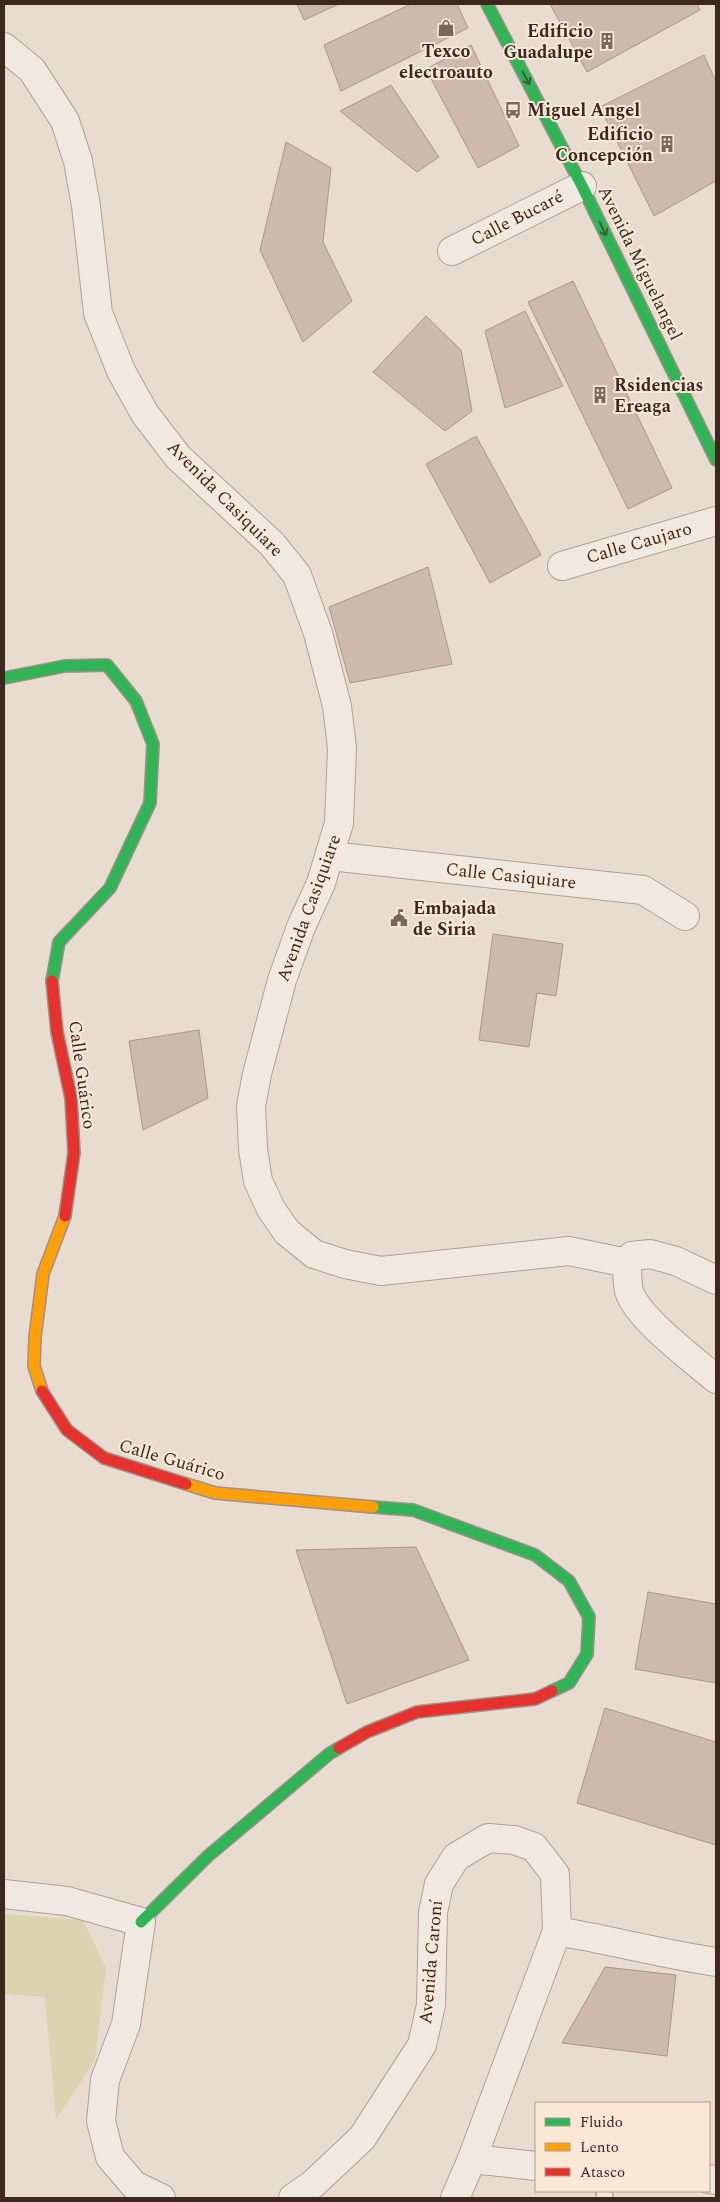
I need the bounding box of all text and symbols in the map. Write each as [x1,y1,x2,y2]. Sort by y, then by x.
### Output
shop icon: Texco electroauto [436,18,456,38]
place label: Edificio Guadalupe [504,18,593,66]
building icon: Edificio Guadalupe [597,31,617,51]
place label: Texco electroauto [399,38,493,86]
one-way arrow [522,70,531,85]
place label: Miguel Angel [527,97,640,124]
bus stop icon: Miguel Angel [503,100,523,120]
place label: Edificio Concepción [555,121,653,169]
building icon: Edificio Concepción [657,134,677,154]
street label: Avenida Miguelangel [591,181,689,345]
street label: Calle Bucaré [466,183,568,253]
one-way arrow [599,221,608,236]
place label: Rsidencias Ereaga [614,372,703,420]
building icon: Rsidencias Ereaga [590,385,610,405]
street label: Avenida Casiquiare [161,435,289,563]
street label: Calle Caujaro [583,515,695,571]
street label: Avenida Casiquiare [270,830,348,986]
street label: Calle Casiquiare [444,856,578,896]
place label: Embajada de Siria [413,895,497,943]
public building icon: Embajada de Siria [389,908,409,928]
street label: Calle Guárico [61,1019,103,1131]
street label: Calle Guárico [116,1432,228,1488]
street label: Avenida Caroní [412,1898,450,2025]
legend [535,2102,710,2192]
text: Fluido [580,2111,623,2134]
text: Lento [580,2136,619,2159]
text: Atasco [580,2161,625,2184]

